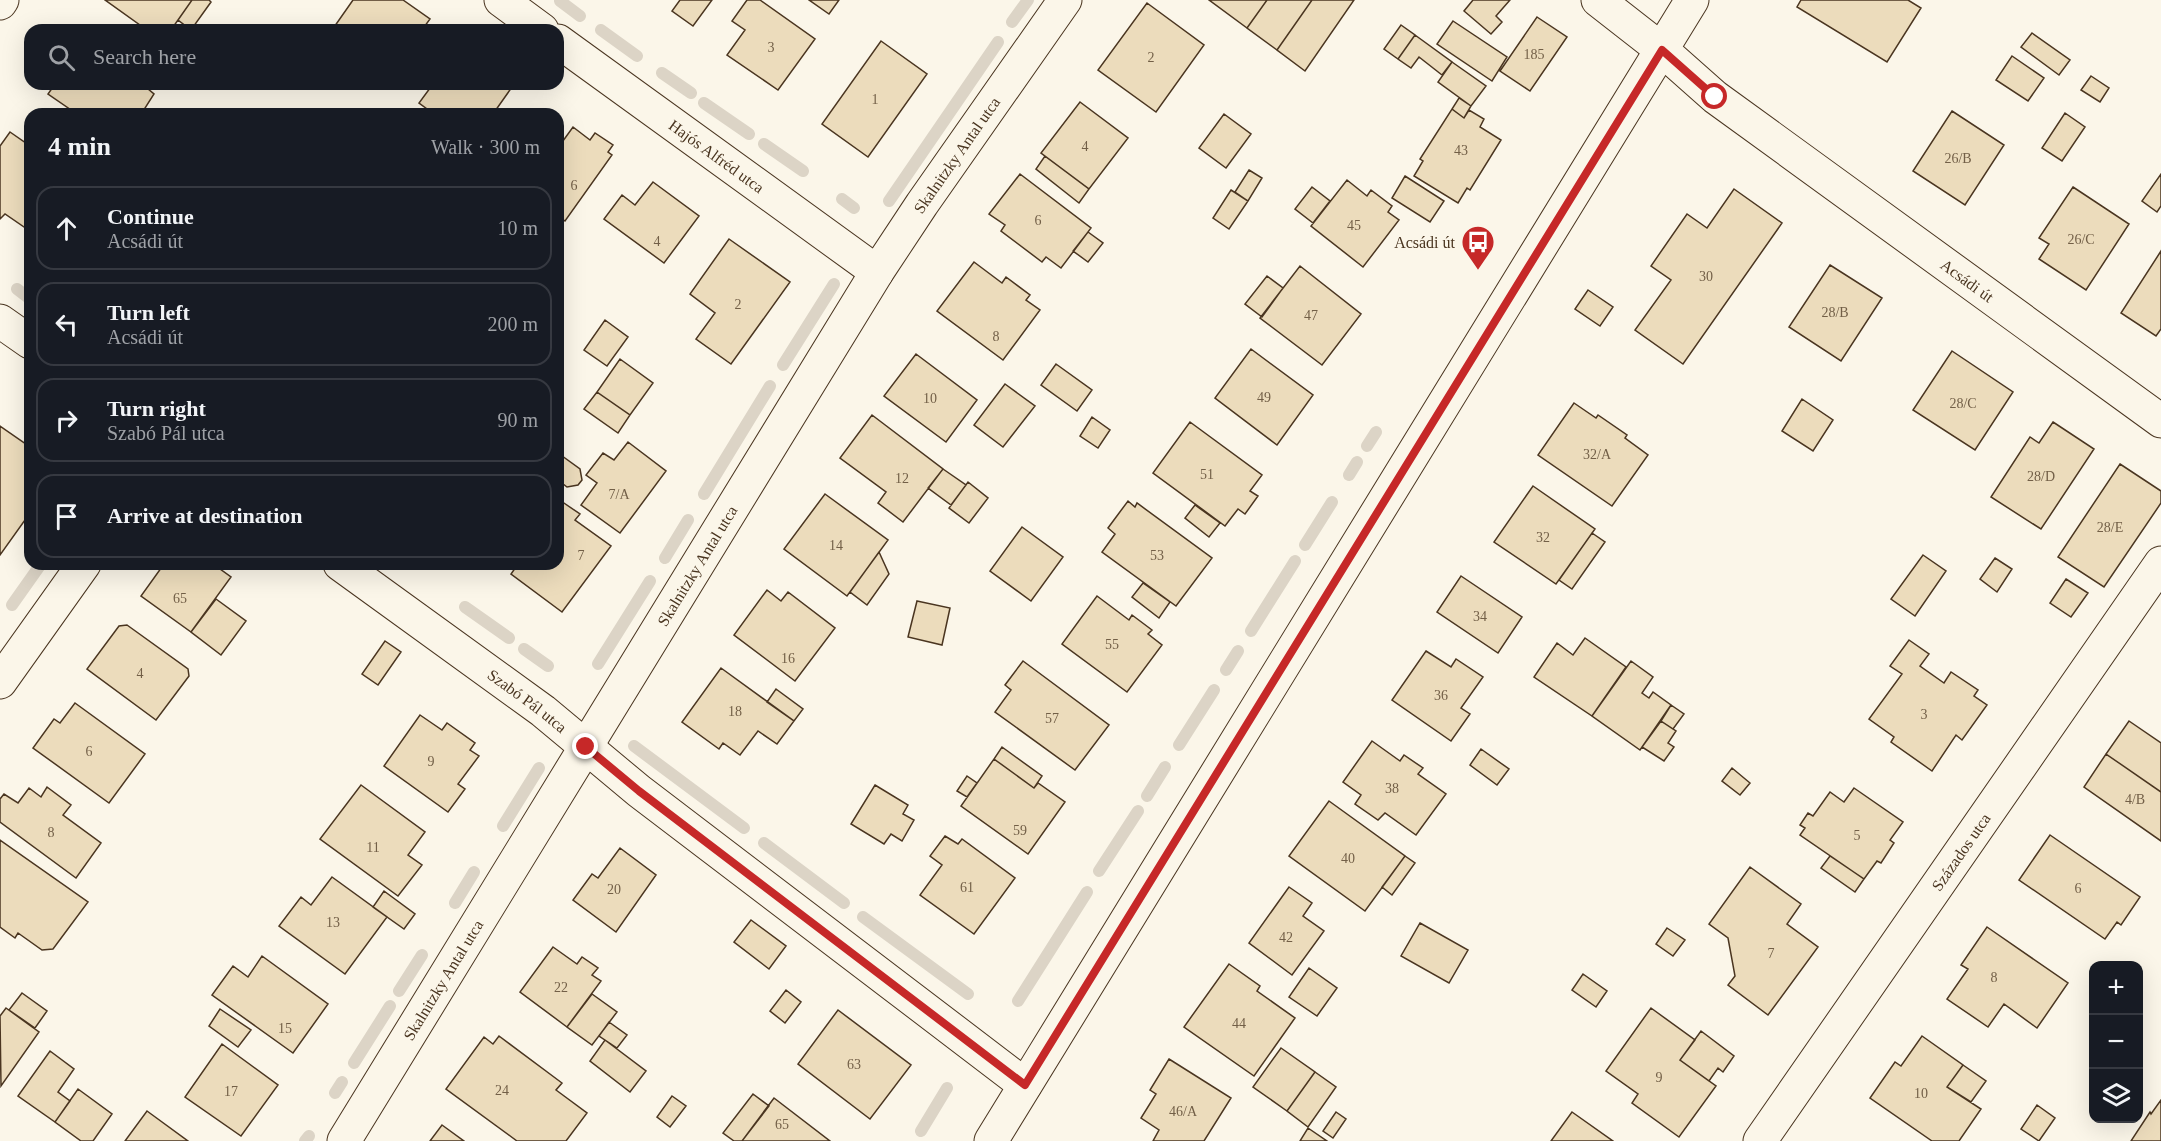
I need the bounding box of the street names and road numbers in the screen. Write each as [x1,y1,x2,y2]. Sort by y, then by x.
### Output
street label: Skalnitzky Antal utca [910,94,1003,216]
street label: Hajós Alfréd utca [666,116,767,196]
street label: Acsádi út [1937,256,1997,306]
street label: Skalnitzky Antal utca [654,503,741,629]
street label: Szabó Pál utca [484,666,570,736]
street label: Százados utca [1928,810,1994,894]
street label: Skalnitzky Antal utca [400,917,487,1043]

